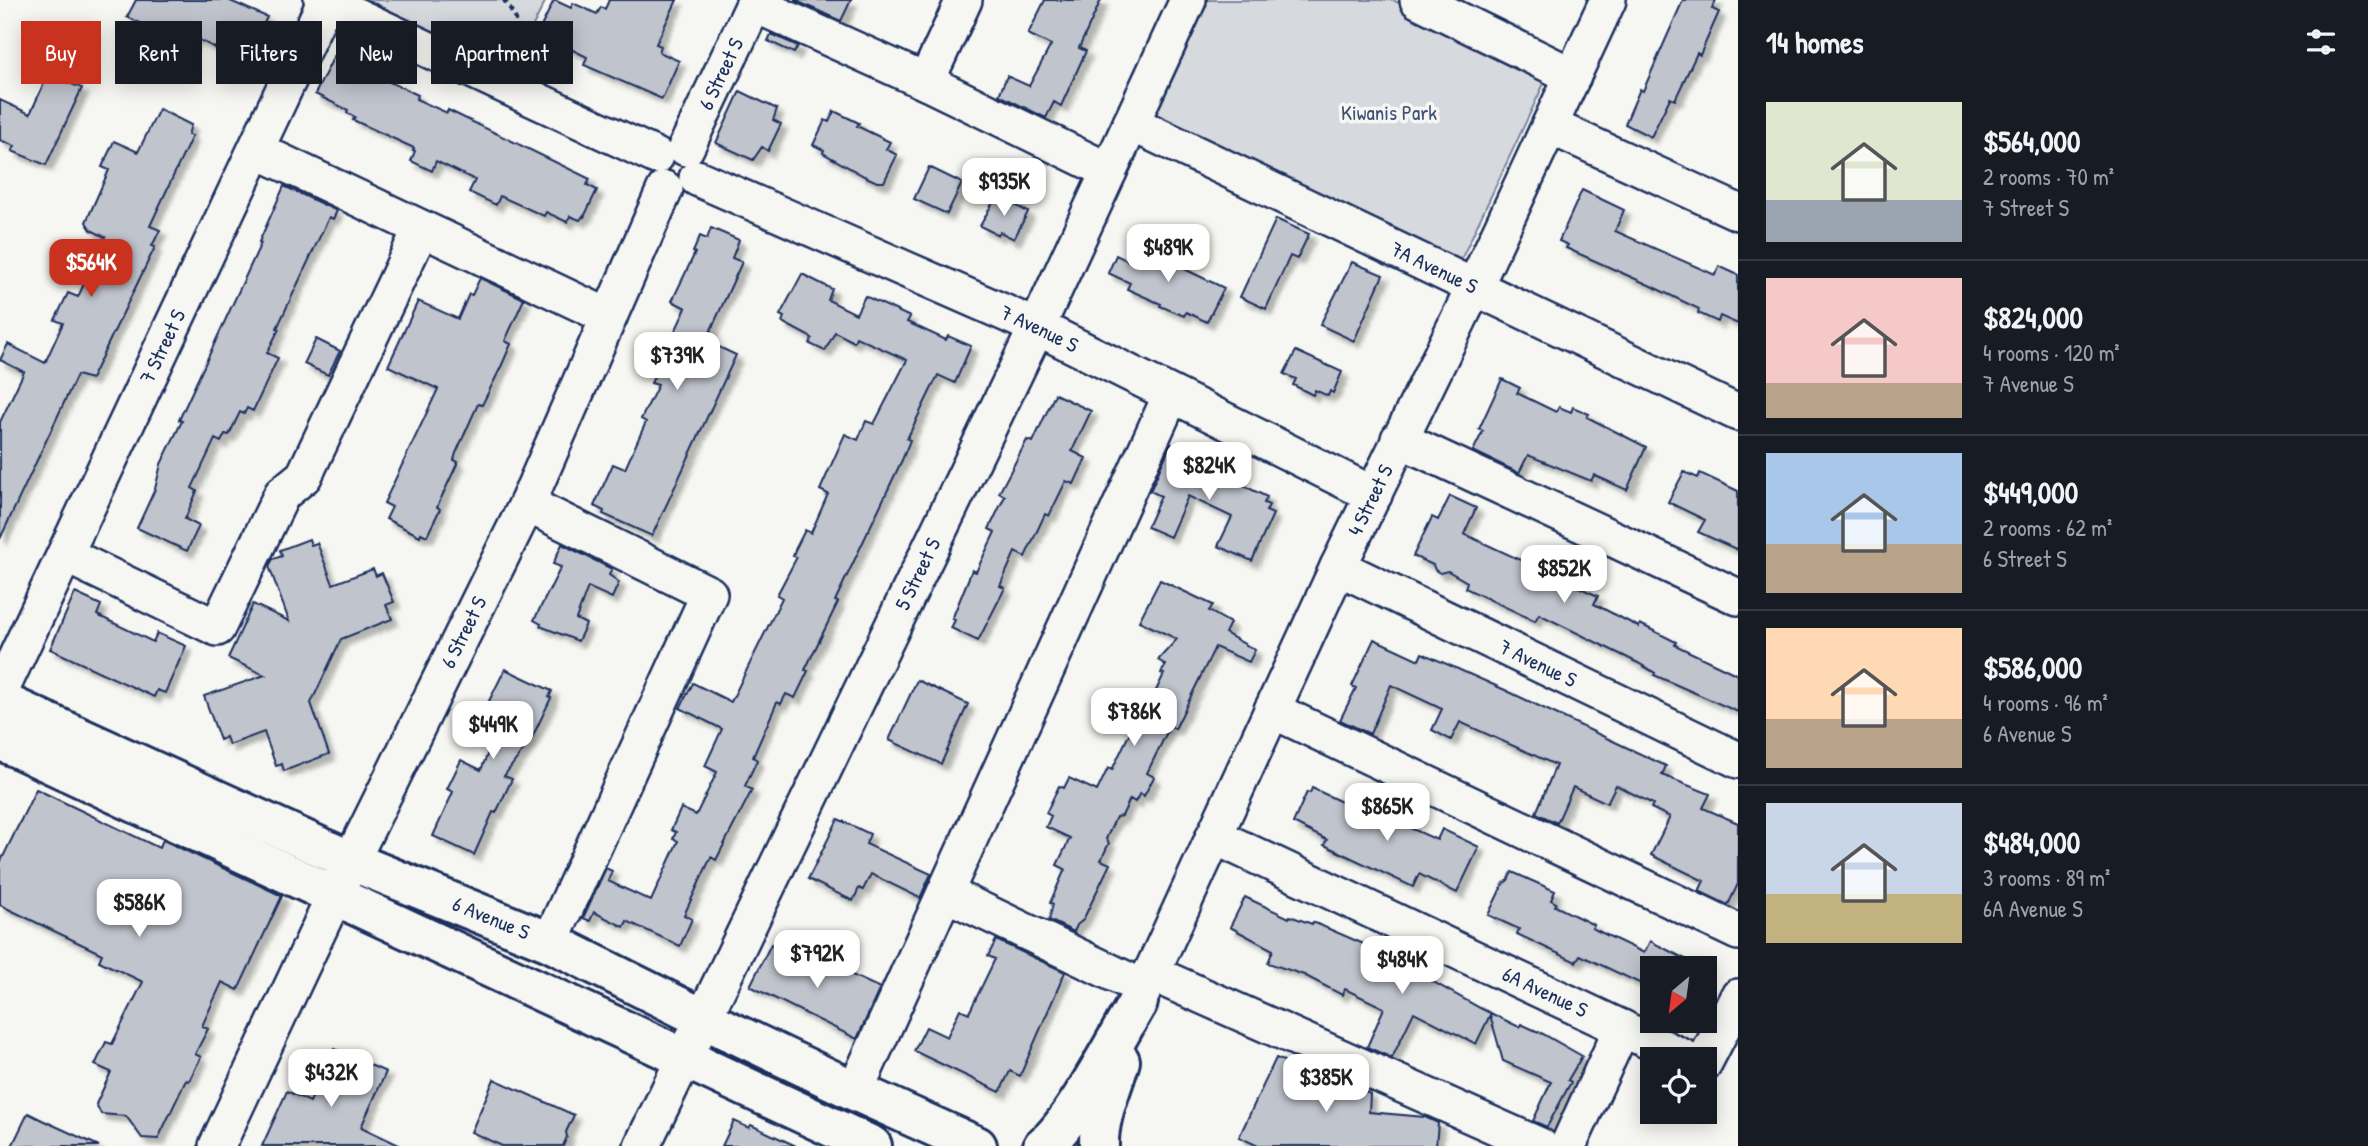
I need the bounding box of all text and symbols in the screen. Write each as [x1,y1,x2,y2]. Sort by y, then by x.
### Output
chip: Buy [21,21,101,84]
chip: Rent [115,21,202,84]
chip: Filters [216,21,322,84]
chip: New [336,21,417,84]
chip: Apartment [431,21,573,84]
text: 14 homes [1766,22,1864,62]
icon: filters [2302,23,2340,61]
street label: 6 Street S [691,32,750,115]
park label: Kiwanis Park [1341,98,1437,127]
text: $564,000 [1983,121,2081,161]
icon: home [1822,130,1906,214]
pin: $935K [955,158,1053,218]
text: 2 rooms · 70 m² [1983,161,2114,192]
text: $935K [978,165,1030,196]
text: 7 Street S [1983,192,2069,223]
pin: $489K [1119,224,1217,284]
text: $489K [1143,231,1193,262]
street label: 7A Avenue S [1386,234,1483,301]
pin: $564K [42,240,140,299]
text: $564K [65,246,117,277]
text: $824,000 [1983,297,2083,337]
street label: 7 Avenue S [996,298,1084,359]
street label: 7 Street S [132,304,192,388]
icon: home [1822,306,1906,390]
pin: $739K [628,332,726,392]
text: 4 rooms · 120 m² [1983,337,2120,368]
text: $739K [650,339,704,370]
text: 7 Avenue S [1983,368,2074,399]
pin: $824K [1160,442,1258,502]
text: $824K [1182,449,1236,480]
street label: 4 Street S [1340,459,1400,541]
text: $449,000 [1983,472,2078,512]
icon: home [1822,481,1906,565]
text: 2 rooms · 62 m² [1983,512,2112,543]
street label: 5 Street S [888,532,947,615]
text: 6 Street S [1983,543,2067,574]
pin: $852K [1515,546,1613,605]
text: $852K [1537,552,1591,583]
street label: 6 Street S [433,591,493,673]
street label: 7 Avenue S [1494,632,1582,694]
text: $586,000 [1983,647,2082,687]
icon: home [1822,656,1906,740]
text: 4 rooms · 96 m² [1983,687,2108,718]
pin: $786K [1085,688,1183,748]
text: $786K [1107,695,1161,726]
pin: $449K [444,702,542,761]
text: $449K [468,708,518,739]
text: 6 Avenue S [1983,718,2072,749]
pin: $865K [1338,784,1436,843]
text: $865K [1361,790,1413,821]
text: $484,000 [1983,822,2080,862]
icon: home [1822,831,1906,915]
text: 3 rooms · 89 m² [1983,862,2110,893]
pin: $586K [90,880,188,939]
text: $586K [113,886,165,917]
street label: 6 Avenue S [448,889,535,946]
text: 6A Avenue S [1983,893,2083,924]
pin: $792K [768,930,866,990]
pin: $484K [1353,936,1451,996]
text: $792K [790,937,844,968]
text: $484K [1377,943,1427,974]
north arrow [1640,956,1717,1032]
map controls [1640,956,1717,1124]
street label: 6A Avenue S [1498,959,1593,1024]
button: locate [1640,1047,1717,1124]
pin: $432K [282,1050,380,1109]
pin: $385K [1277,1054,1375,1114]
text: $432K [304,1056,358,1087]
text: $385K [1299,1061,1353,1092]

